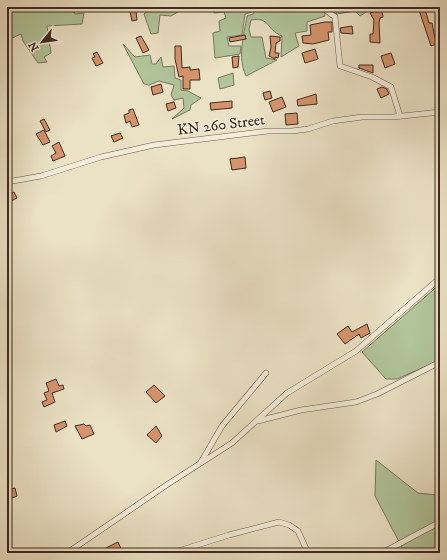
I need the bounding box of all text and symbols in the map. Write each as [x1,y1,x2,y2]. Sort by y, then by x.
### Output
north arrow [22,22,62,62]
text: N [26,39,42,54]
street label: KN 260 Street [176,110,266,140]

